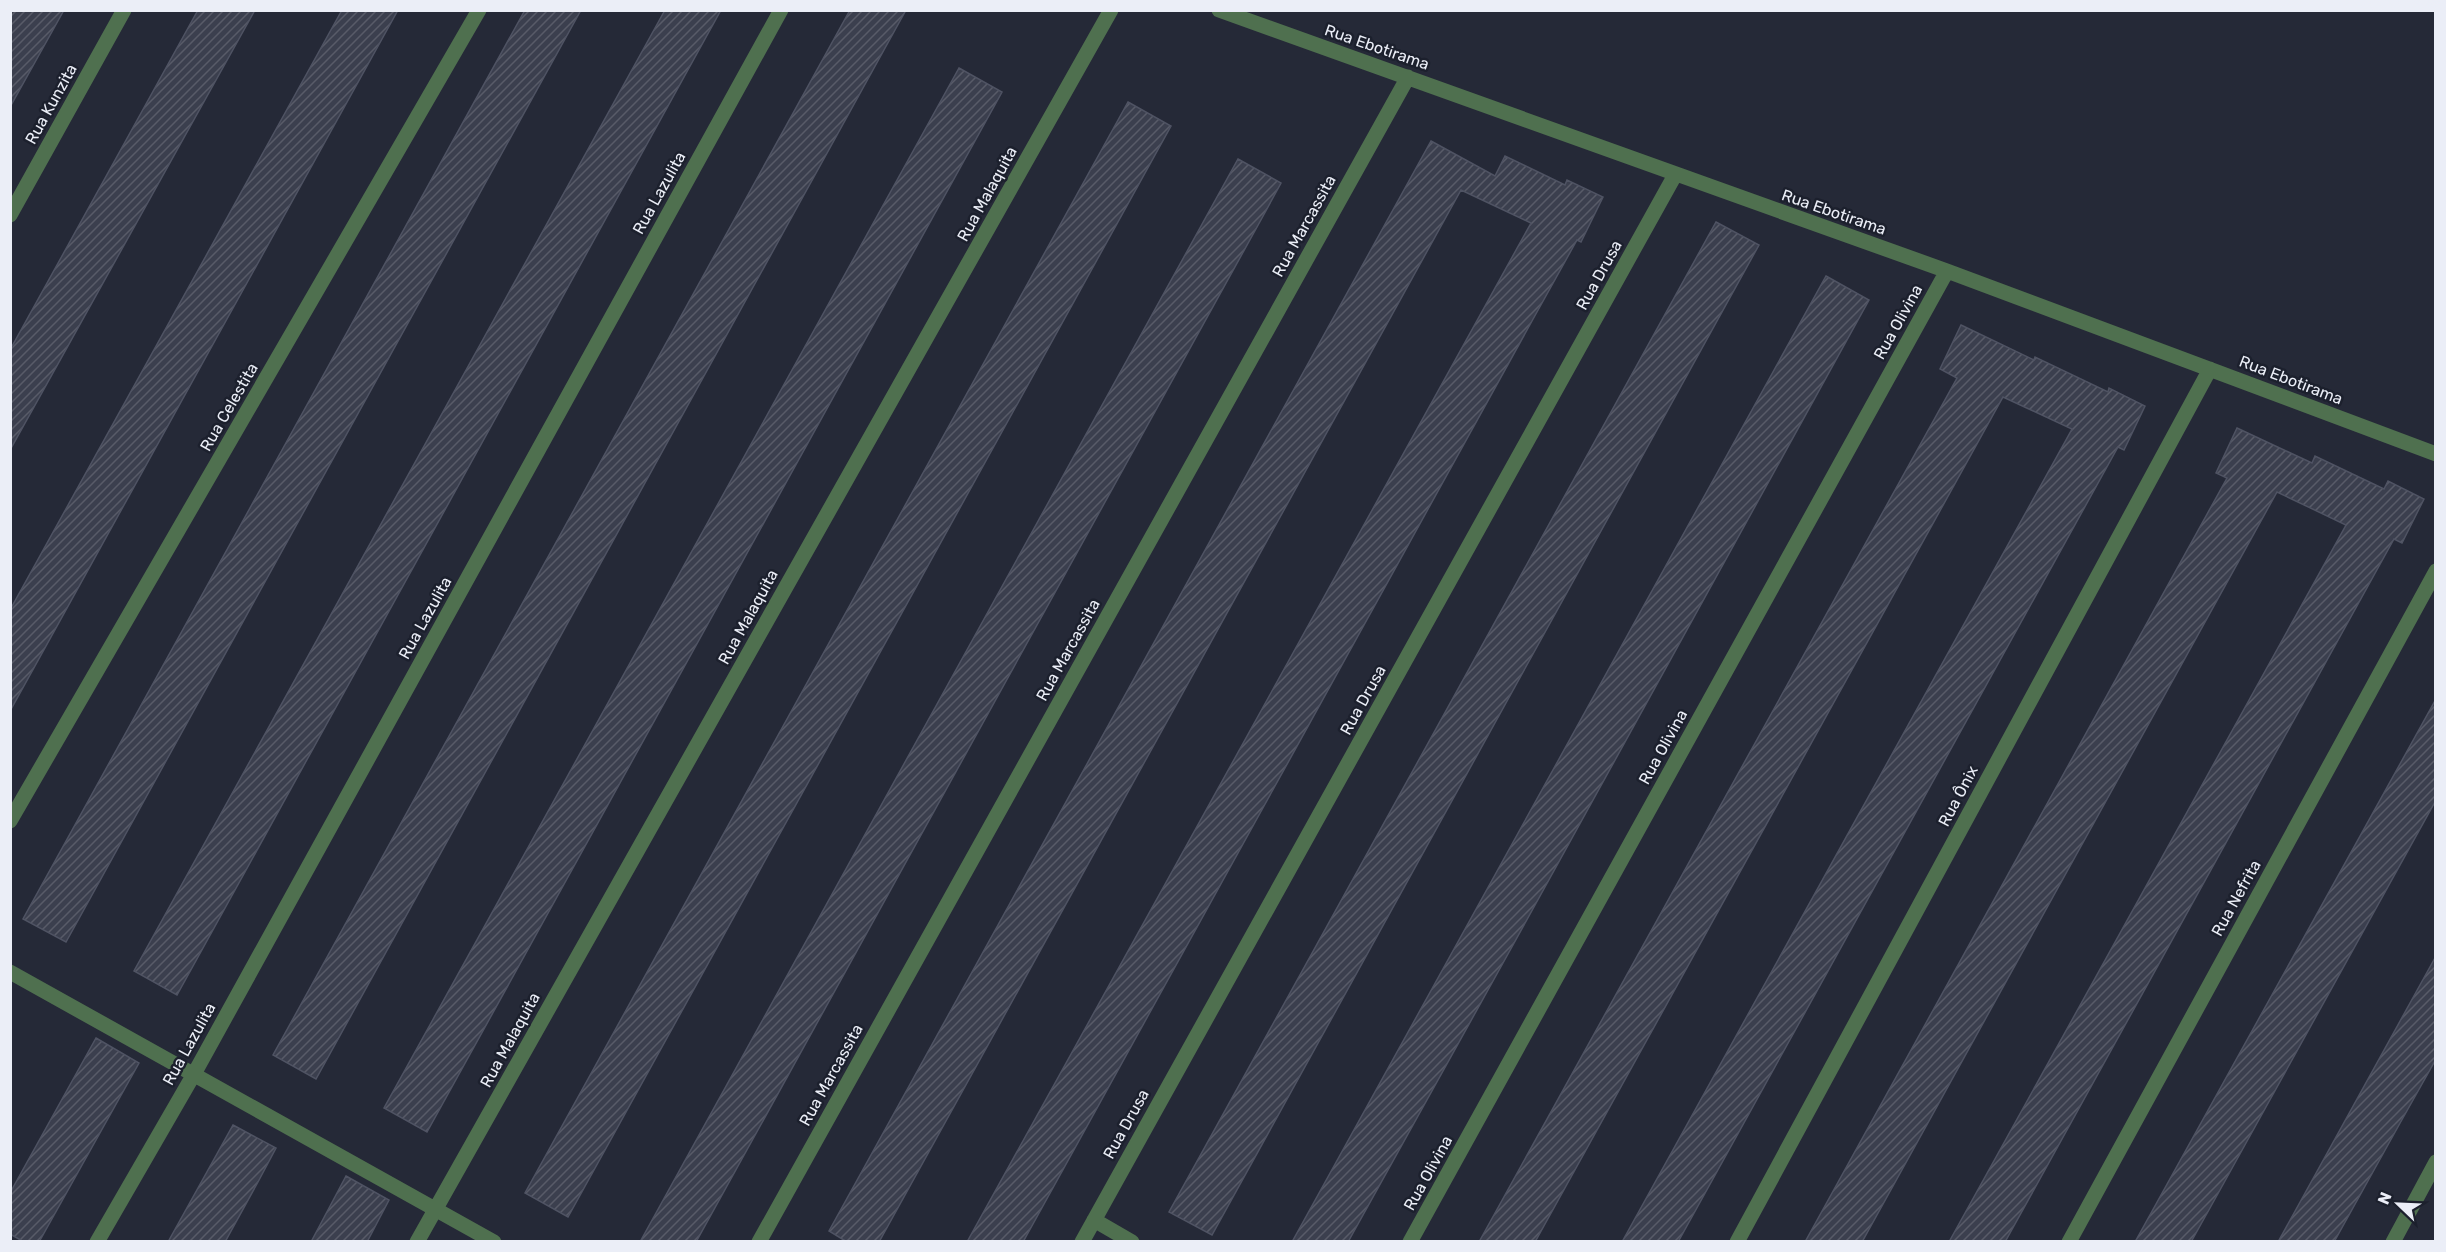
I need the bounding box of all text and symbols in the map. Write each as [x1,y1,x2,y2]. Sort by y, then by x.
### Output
street label: Rua Ebotirama [1322,20,1432,74]
street label: Rua Kunzita [21,61,81,147]
street label: Rua Malaquita [953,143,1021,245]
street label: Rua Lazulita [629,148,689,238]
street label: Rua Marcassita [1268,172,1340,280]
street label: Rua Ebotirama [1779,185,1889,239]
street label: Rua Drusa [1572,237,1626,313]
street label: Rua Olivina [1870,281,1926,363]
street label: Rua Ebotirama [2237,352,2345,408]
street label: Rua Celestita [196,360,262,454]
street label: Rua Malaquita [714,566,782,668]
street label: Rua Lazulita [395,573,455,663]
street label: Rua Marcassita [1032,596,1104,704]
street label: Rua Drusa [1336,662,1390,738]
street label: Rua Olivina [1635,706,1691,788]
street label: Rua Ônix [1933,762,1982,830]
street label: Rua Nefrita [2207,857,2265,939]
street label: Rua Malaquita [476,989,544,1091]
street label: Rua Lazulita [159,999,219,1089]
street label: Rua Marcassita [795,1021,867,1129]
street label: Rua Drusa [1099,1086,1153,1162]
street label: Rua Olivina [1400,1132,1456,1214]
north arrow [2368,1174,2428,1234]
text: N [2374,1189,2396,1207]

